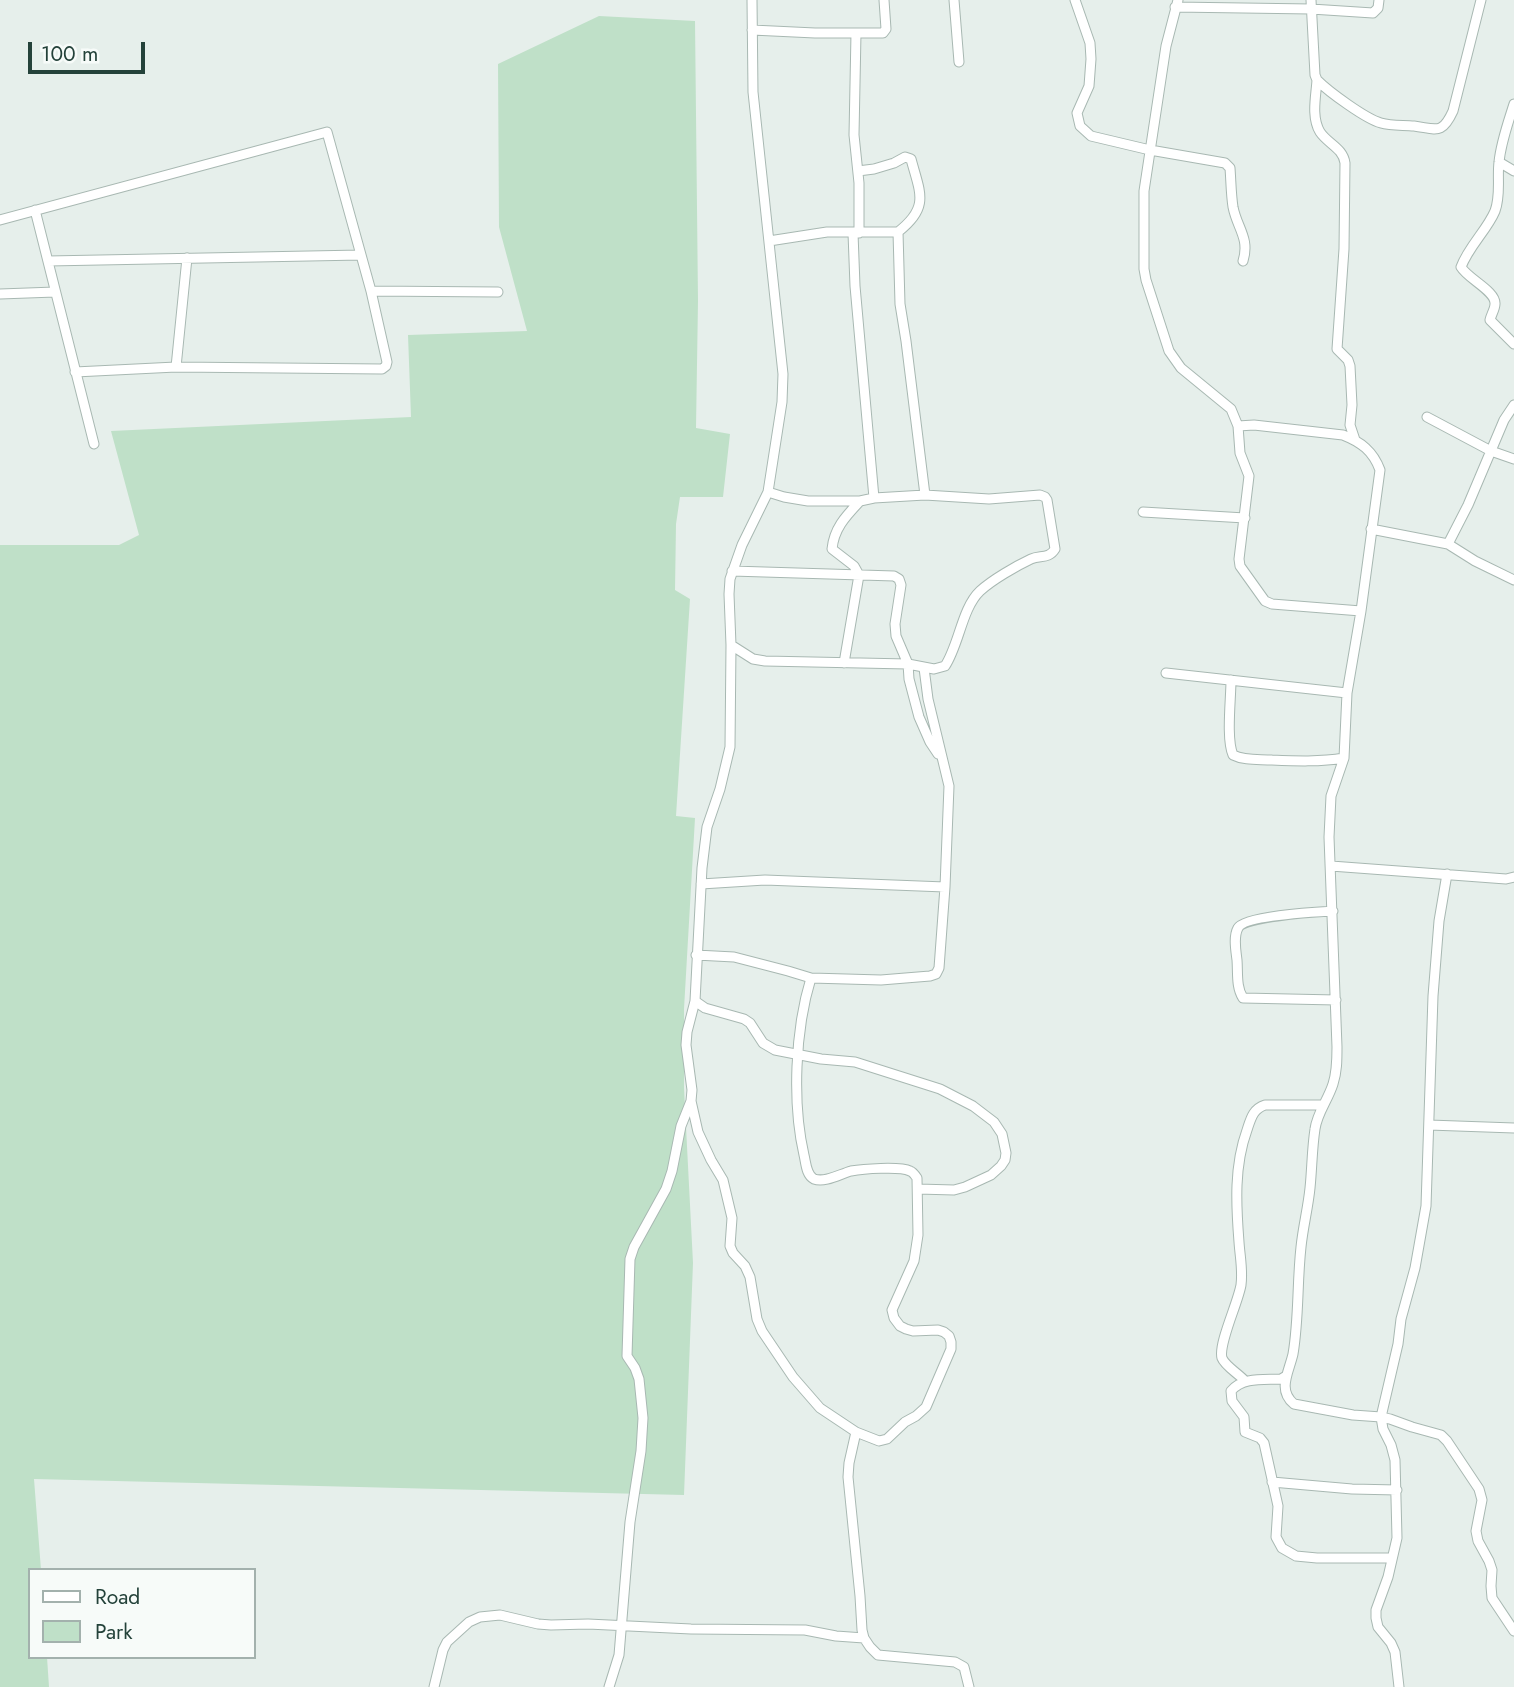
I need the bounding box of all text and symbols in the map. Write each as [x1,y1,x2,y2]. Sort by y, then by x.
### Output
scale bar [32,28,149,72]
text: 100 m [41,39,98,69]
legend [28,1568,256,1659]
text: Road [95,1582,140,1612]
text: Park [95,1617,132,1647]

